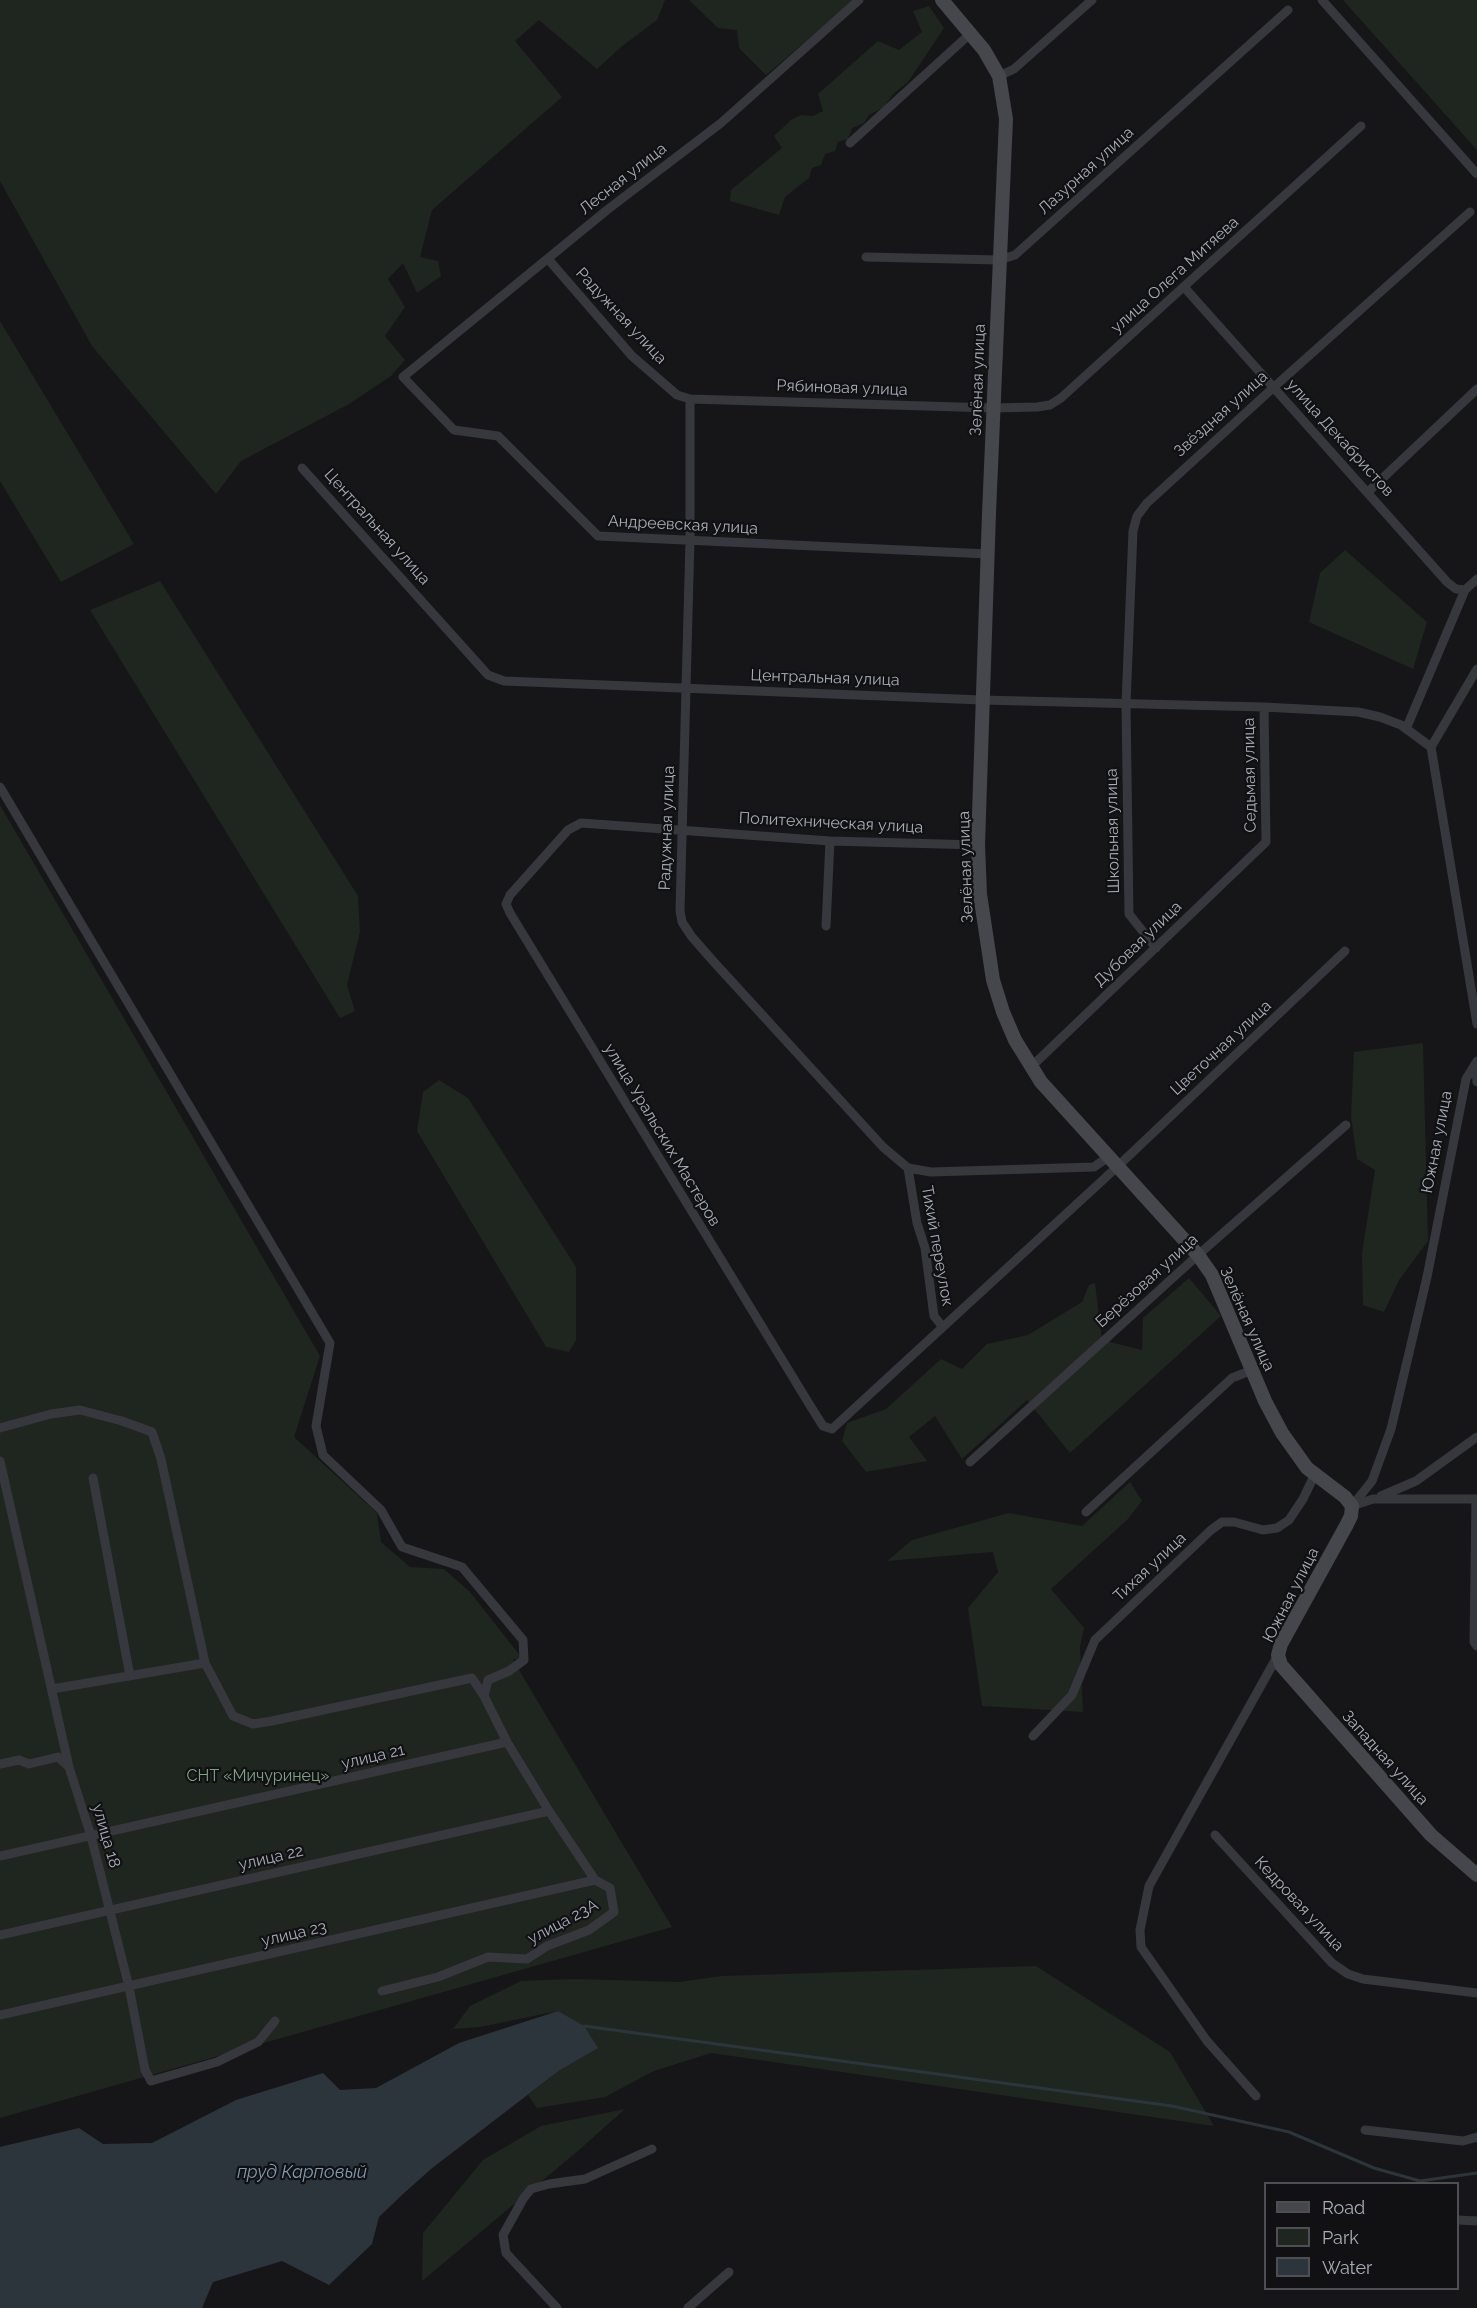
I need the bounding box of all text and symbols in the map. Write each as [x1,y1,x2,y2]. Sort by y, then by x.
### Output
street label: Лазурная улица [1034,123,1138,219]
street label: Лесная улица [576,139,670,219]
street label: улица Олега Митяева [1107,213,1243,337]
street label: Радужная улица [571,264,671,368]
street label: Зелёная улица [966,324,990,436]
street label: Звёздная улица [1170,367,1272,461]
street label: улица Декабристов [1282,375,1398,501]
street label: Рябиновая улица [776,376,908,400]
street label: Центральная улица [320,465,434,589]
street label: Андреевская улица [608,511,758,539]
street label: Центральная улица [750,666,900,690]
street label: Седьмая улица [1239,717,1261,833]
street label: Радужная улица [655,765,679,891]
street label: Школьная улица [1102,768,1124,894]
street label: Политехническая улица [738,809,924,837]
street label: Зелёная улица [954,811,978,923]
street label: Дубовая улица [1090,897,1186,991]
street label: Цветочная улица [1167,996,1275,1100]
street label: улица Уральских Мастеров [600,1040,724,1230]
street label: Южная улица [1418,1089,1456,1195]
street label: Тихий переулок [917,1184,957,1308]
street label: Берёзовая улица [1092,1230,1202,1332]
street label: Зелёная улица [1215,1264,1279,1374]
street label: Тихая улица [1110,1529,1190,1605]
street label: Южная улица [1259,1544,1323,1646]
street label: Западная улица [1338,1707,1432,1809]
street label: улица 21 [339,1740,407,1774]
park label: СНТ «Мичуринец» [187,1766,329,1786]
street label: улица 18 [88,1802,124,1870]
street label: улица 22 [237,1841,305,1875]
street label: Кедровая улица [1250,1853,1348,1955]
street label: улица 23А [524,1895,602,1949]
street label: улица 23 [260,1917,328,1951]
water label: пруд Карповый [237,2162,367,2184]
legend [1264,2182,1459,2290]
text: Road [1322,2197,1365,2218]
text: Park [1322,2227,1359,2248]
text: Water [1322,2257,1372,2278]

